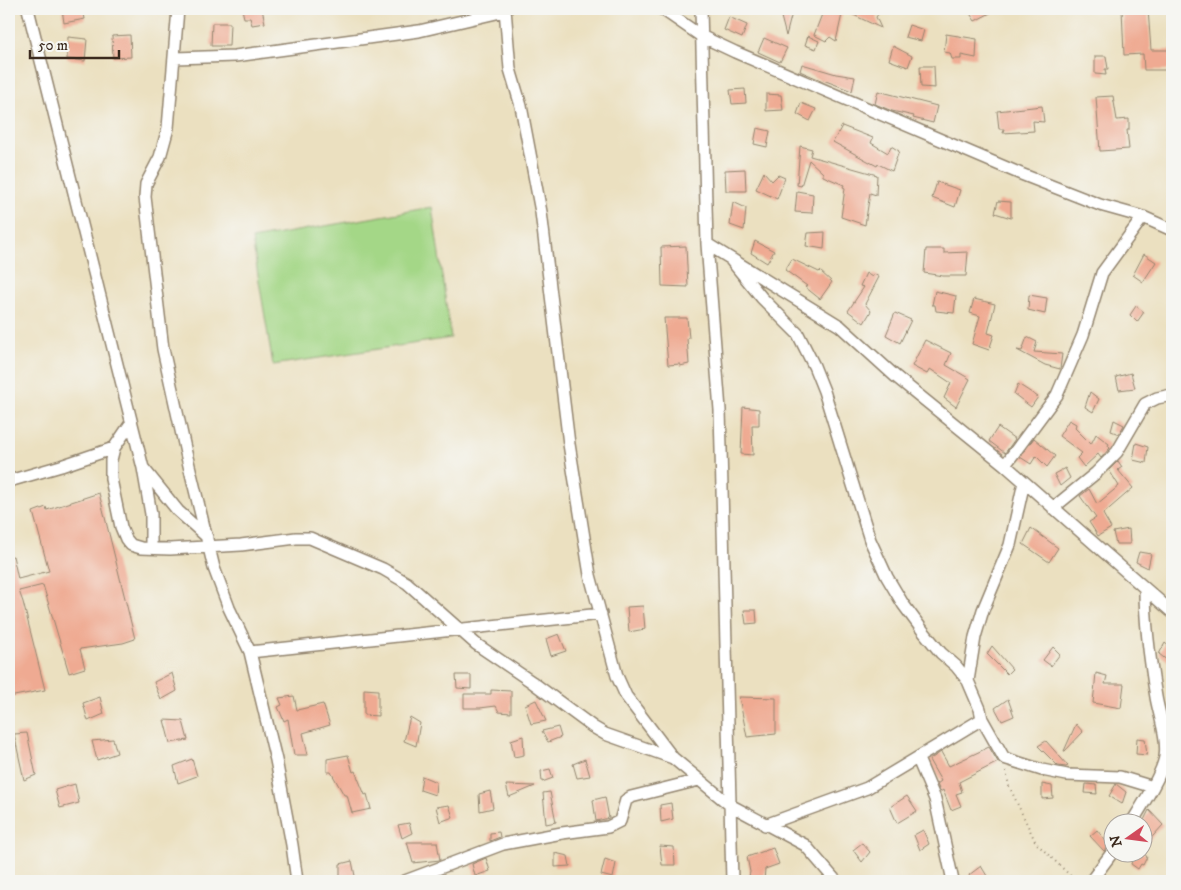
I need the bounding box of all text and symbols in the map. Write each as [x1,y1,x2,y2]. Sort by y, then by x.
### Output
scale bar [30,28,119,60]
text: 50 m [38,36,68,55]
north arrow [1104,812,1154,862]
text: N [1106,833,1126,849]

